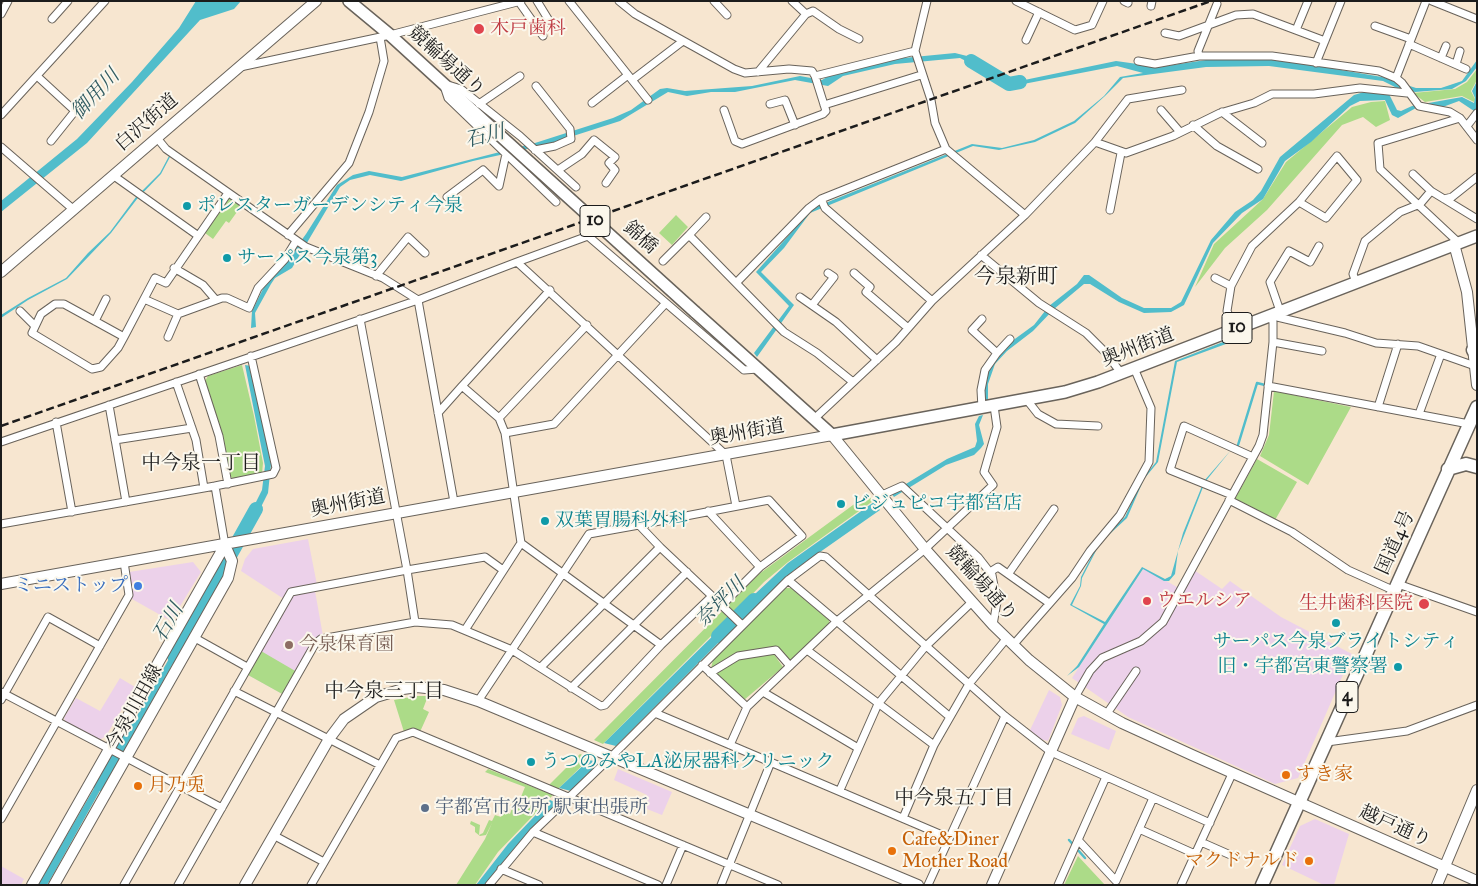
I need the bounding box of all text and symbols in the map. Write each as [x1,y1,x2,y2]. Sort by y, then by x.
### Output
place label: 木戸歯科 [490,18,566,40]
street label: 競輪場通り [403,22,489,102]
marker: 木戸歯科 [472,22,486,36]
water label: 御用川 [67,65,125,125]
street label: 白沢街道 [111,89,183,157]
water label: 石川 [463,121,507,153]
place label: ポレスターガーデンシティ今泉 [197,195,463,217]
marker: ポレスターガーデンシティ今泉 [181,200,193,212]
road number: 10 [580,206,610,237]
street label: 錦橋 [618,217,662,259]
place label: サーパス今泉第3 [237,247,378,269]
marker: サーパス今泉第3 [221,252,233,264]
district label: 今泉新町 [974,265,1058,291]
road number: 10 [1222,312,1252,343]
street label: 奥州街道 [1098,324,1178,372]
street label: 奥州街道 [708,415,786,451]
district label: 中今泉一丁目 [141,452,261,476]
street label: 奥州街道 [309,486,387,522]
place label: ビジュピコ宇都宮店 [851,493,1022,515]
marker: ビジュピコ宇都宮店 [835,498,847,510]
street label: 国道4号 [1372,507,1420,579]
place label: 双葉胃腸科外科 [555,510,688,532]
marker: 双葉胃腸科外科 [539,515,551,527]
street label: 競輪場通り [941,541,1021,627]
water label: 奈坪川 [691,573,751,633]
place label: ミニストップ [14,575,128,597]
marker: ミニストップ [132,580,144,592]
place label: ウエルシア [1157,590,1252,612]
place label: 生井歯科医院 [1299,593,1413,615]
marker: ウエルシア [1141,595,1153,607]
marker: 生井歯科医院 [1417,597,1431,611]
water label: 石川 [149,600,189,646]
marker: サーパス今泉ブライトシティ [1330,617,1342,629]
place label: サーパス今泉ブライトシティ [1213,631,1459,653]
place label: 今泉保育園 [299,634,394,656]
marker: 今泉保育園 [283,639,295,651]
place label: 旧・宇都宮東警察署 [1217,656,1388,678]
street label: 今泉川田線 [102,661,168,755]
marker: 旧・宇都宮東警察署 [1392,661,1404,673]
district label: 中今泉三丁目 [324,680,444,704]
road number: 4 [1336,682,1358,712]
place label: うつのみやLA泌尿器科クリニック [541,751,834,773]
marker: うつのみやLA泌尿器科クリニック [525,756,537,768]
place label: すき家 [1296,764,1353,786]
marker: すき家 [1280,769,1292,781]
place label: 月乃兎 [148,775,205,797]
marker: 月乃兎 [132,780,144,792]
district label: 中今泉五丁目 [894,787,1014,811]
place label: 宇都宮市役所 駅東出張所 [435,797,648,819]
street label: 越戸通り [1356,801,1434,853]
marker: 宇都宮市役所 駅東出張所 [419,802,431,814]
place label: Cafe&Diner Mother Road [902,829,1008,873]
marker: Cafe&Diner Mother Road [886,845,898,857]
place label: マクドナルド [1185,850,1299,872]
marker: マクドナルド [1303,855,1315,867]

